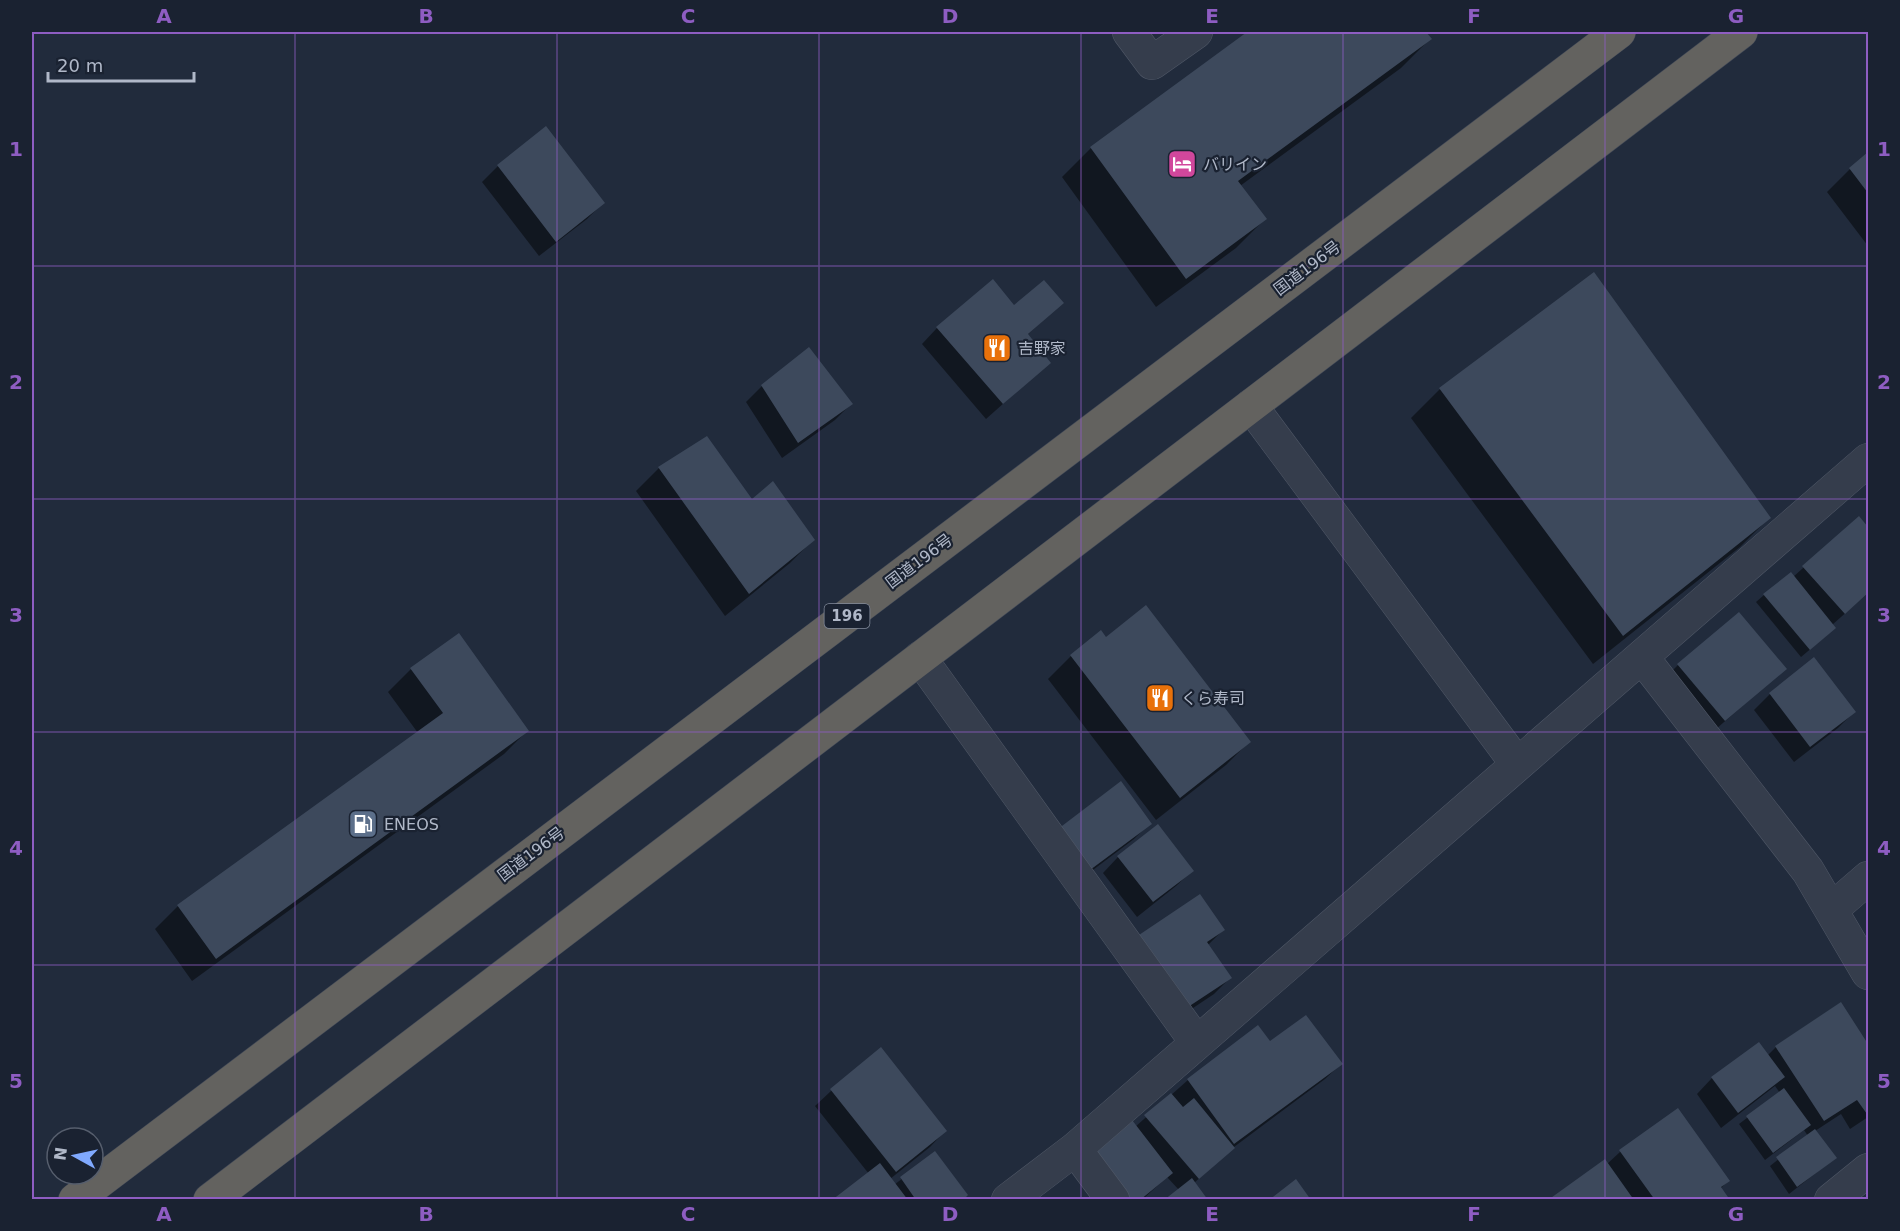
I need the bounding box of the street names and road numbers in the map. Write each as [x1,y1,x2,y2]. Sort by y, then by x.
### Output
street label: 国道196号 [1270,237,1344,299]
street label: 国道196号 [882,530,956,592]
road number: 196 [824,604,870,628]
street label: 国道196号 [494,823,568,885]

